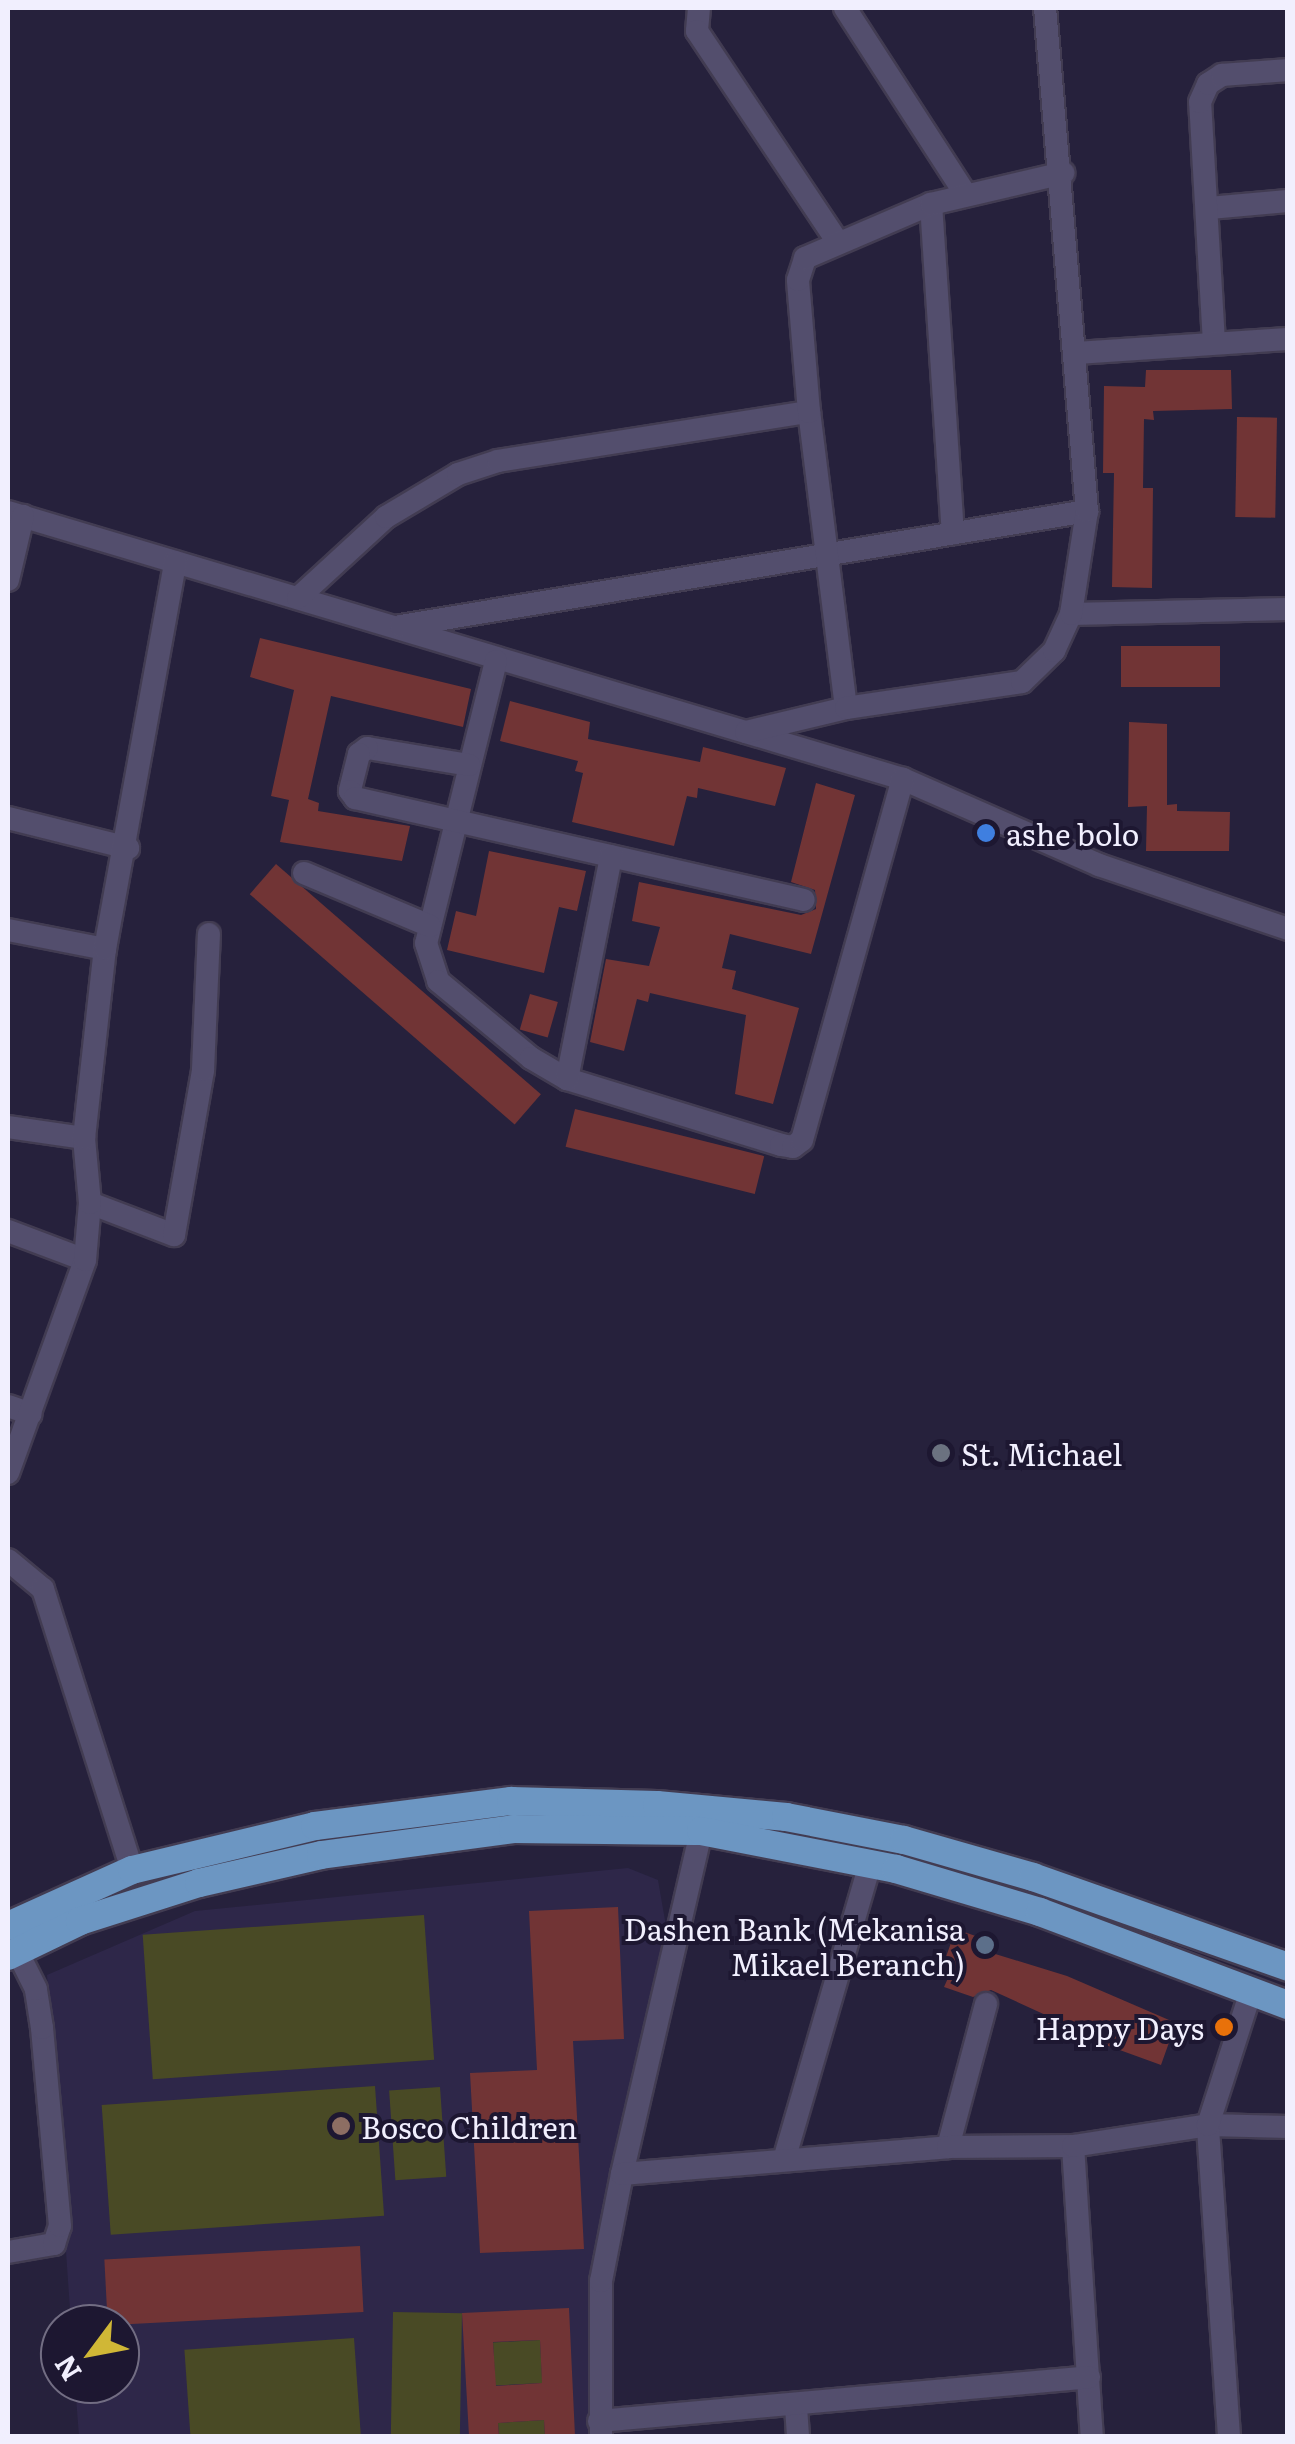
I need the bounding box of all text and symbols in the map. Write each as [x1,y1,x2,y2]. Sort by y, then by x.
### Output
place label: ashe bolo [1006,815,1139,851]
marker: ashe bolo [975,822,997,844]
place label: St. Michael [961,1435,1122,1471]
marker: St. Michael [930,1442,952,1464]
place label: Dashen Bank (Mekanisa Mikael Beranch) [624,1910,965,1980]
marker: Dashen Bank (Mekanisa Mikael Beranch) [974,1934,996,1956]
place label: Happy Days [1036,2009,1204,2045]
marker: Happy Days [1213,2016,1235,2038]
place label: Bosco Children [361,2108,577,2144]
marker: Bosco Children [330,2115,352,2137]
north arrow [40,2304,140,2404]
text: N [42,2348,90,2390]

